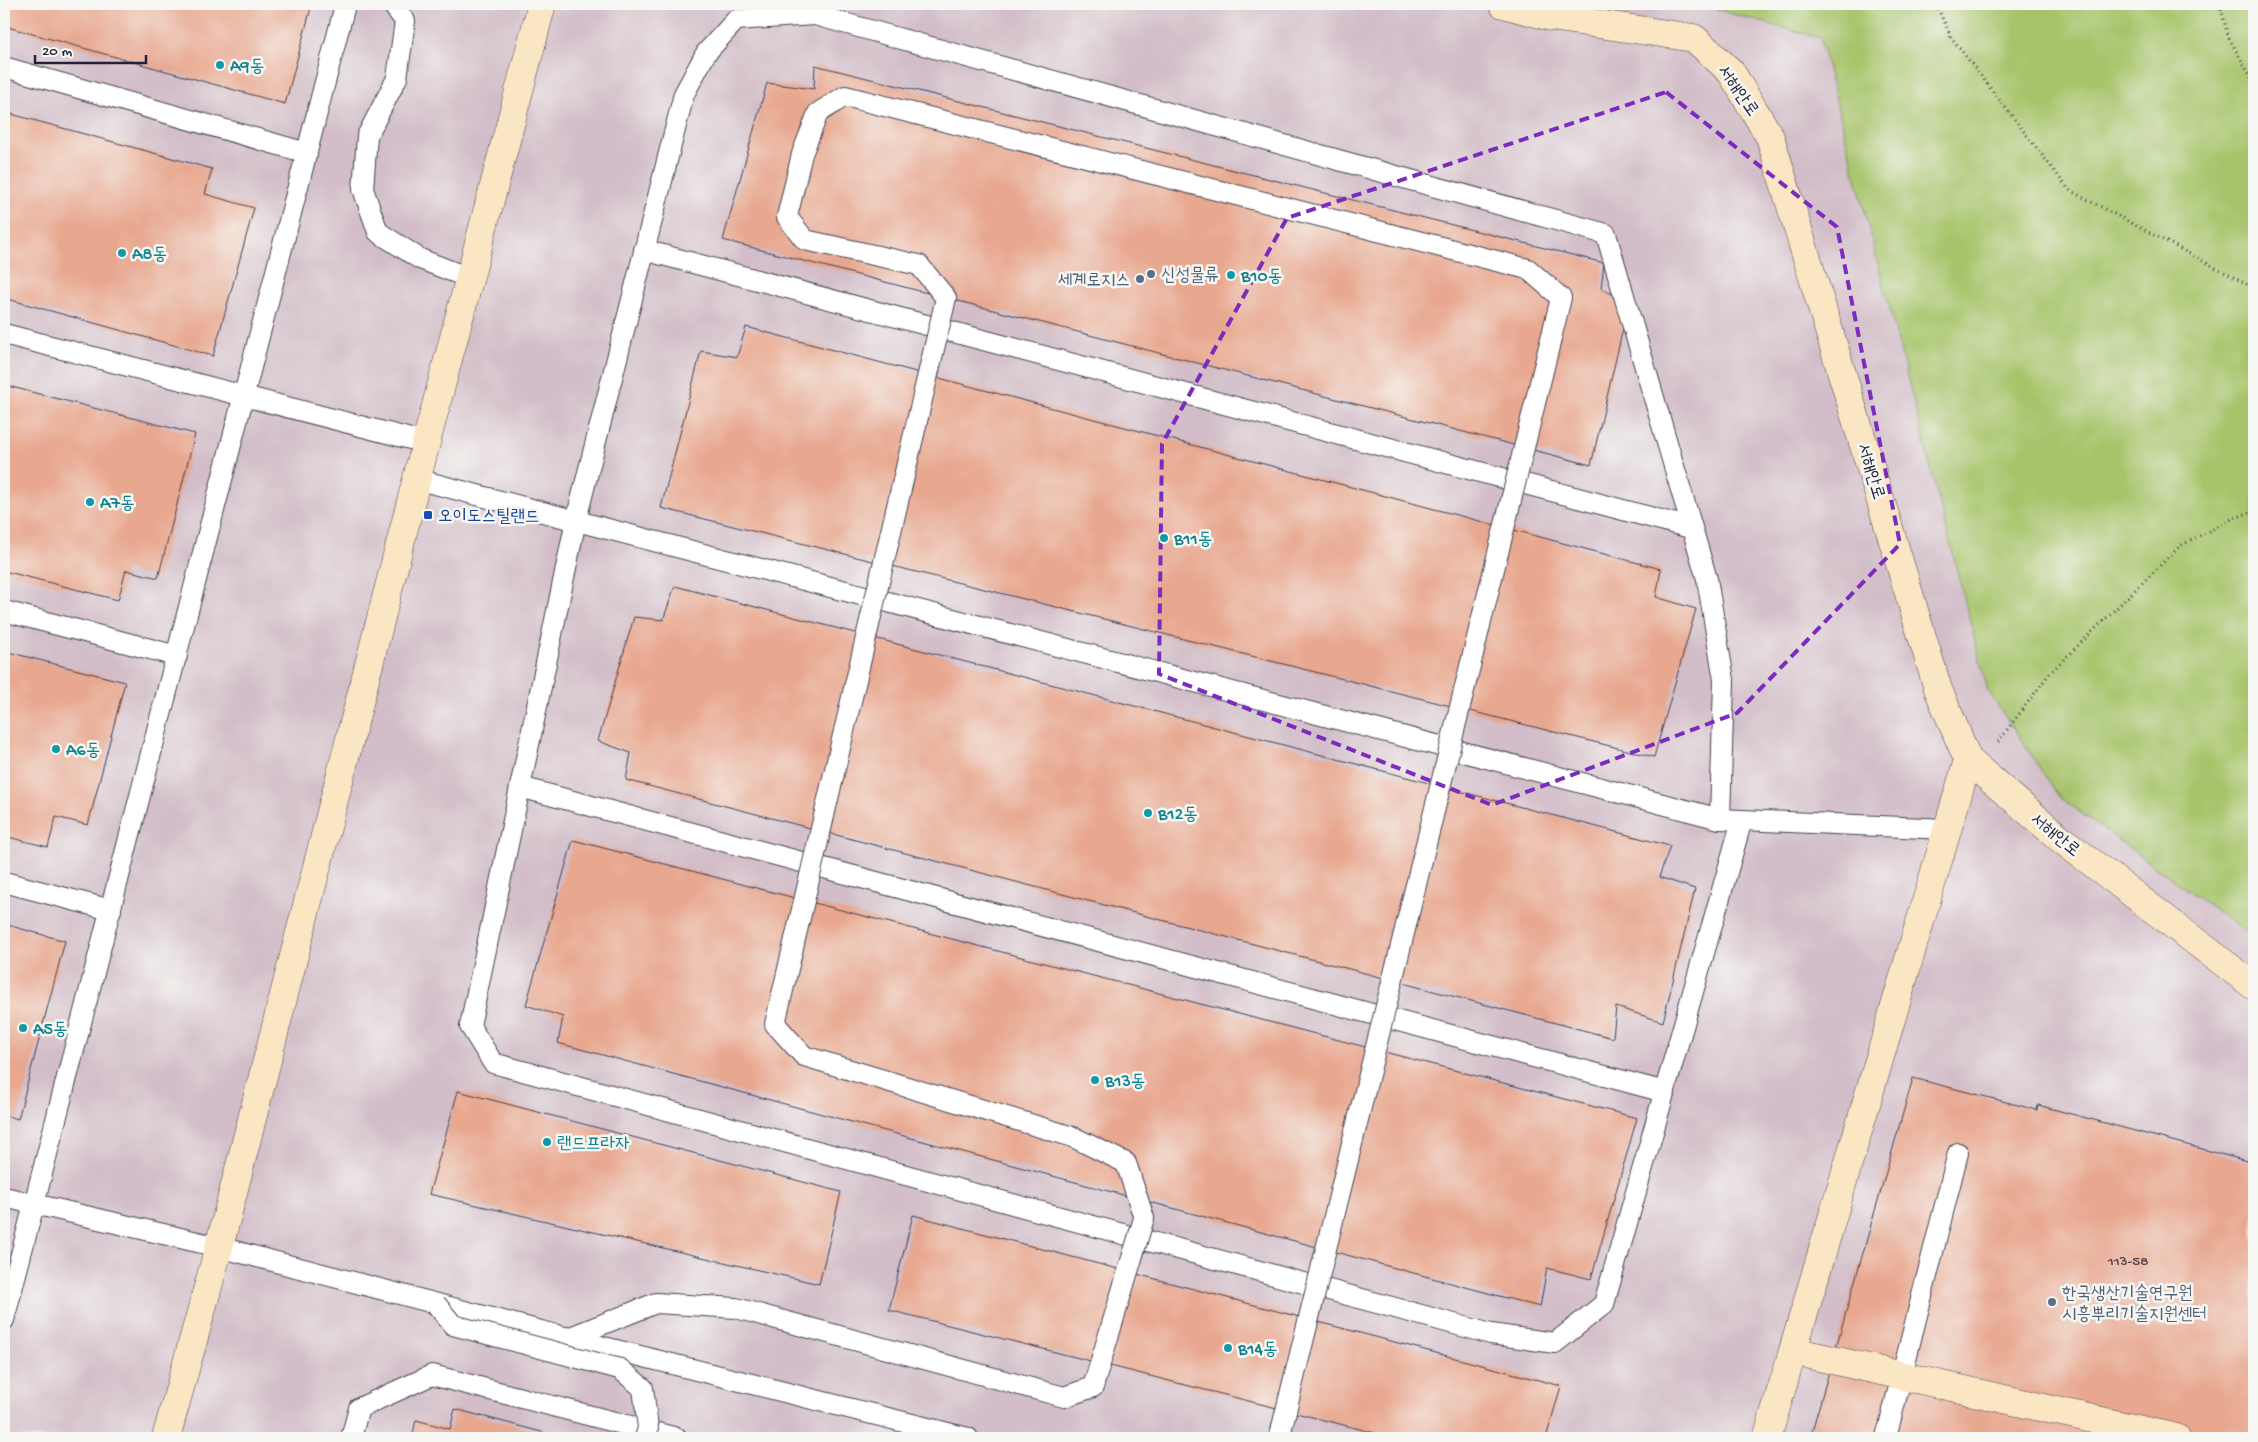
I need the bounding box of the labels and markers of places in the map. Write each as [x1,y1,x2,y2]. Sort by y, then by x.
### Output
place label: A9동 [230,57,264,78]
marker: A9동 [214,59,226,71]
place label: A8동 [132,245,167,266]
marker: A8동 [116,247,128,259]
place label: 신성물류 [1161,266,1219,287]
place label: B10동 [1240,267,1282,288]
marker: 신성물류 [1145,268,1157,280]
marker: B10동 [1225,269,1237,281]
place label: 세계로지스 [1058,271,1130,292]
marker: 세계로지스 [1134,273,1146,285]
place label: A7동 [100,494,134,515]
marker: A7동 [84,496,96,508]
place label: 오이도스틸랜드 [438,507,539,528]
marker: 오이도스틸랜드 [422,509,434,521]
place label: B11동 [1173,530,1212,551]
marker: B11동 [1158,532,1170,544]
place label: A6동 [66,741,100,762]
marker: A6동 [50,743,62,755]
place label: B12동 [1157,805,1198,826]
marker: B12동 [1142,807,1154,819]
place label: A5동 [33,1020,68,1041]
marker: A5동 [17,1022,29,1034]
place label: B13동 [1104,1072,1145,1093]
marker: B13동 [1089,1074,1101,1086]
place label: 랜드프라자 [557,1134,630,1155]
marker: 랜드프라자 [541,1136,553,1148]
place label: 한국생산기술연구원 시흥뿌리기술지원센터 [2062,1283,2207,1326]
marker: 한국생산기술연구원 시흥뿌리기술지원센터 [2046,1296,2058,1308]
place label: B14동 [1237,1340,1277,1361]
marker: B14동 [1222,1342,1234,1354]

